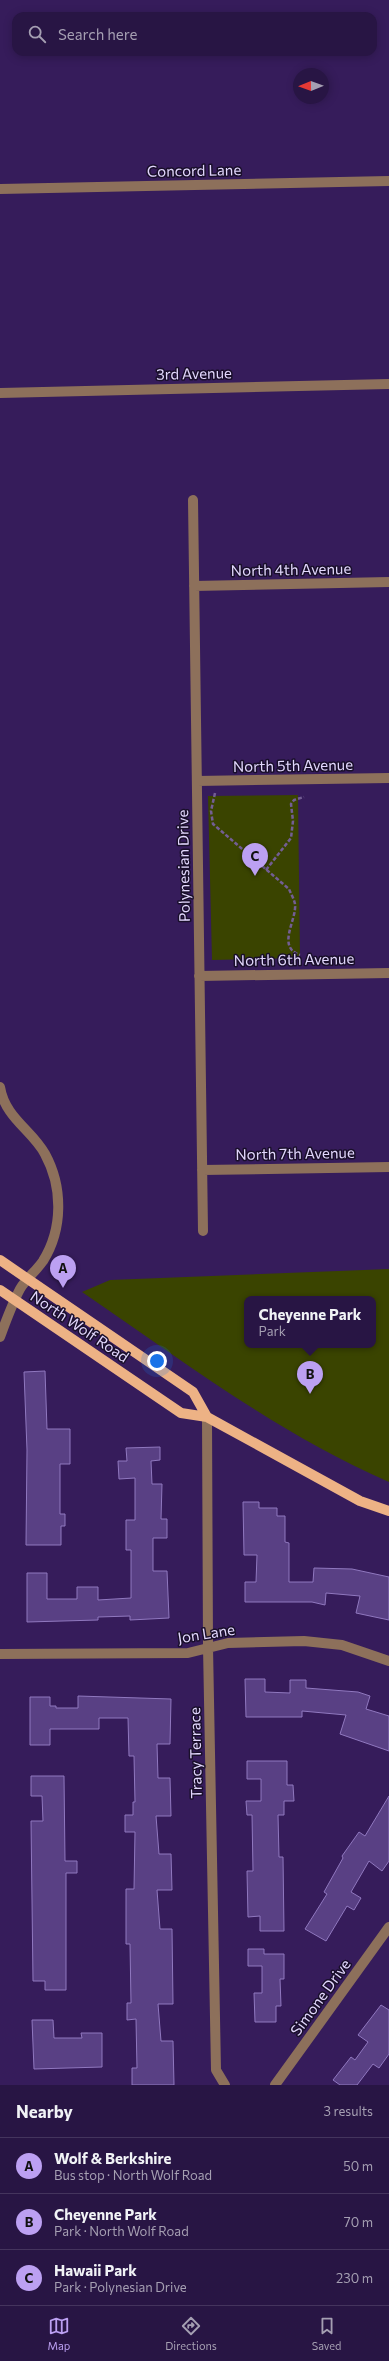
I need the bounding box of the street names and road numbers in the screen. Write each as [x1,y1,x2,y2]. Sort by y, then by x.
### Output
street label: Concord Lane [147,160,241,180]
street label: 3rd Avenue [156,363,232,383]
street label: North 4th Avenue [231,559,351,579]
street label: North 5th Avenue [233,755,353,775]
street label: Polynesian Drive [173,810,193,922]
street label: North 6th Avenue [234,949,355,969]
street label: North 7th Avenue [235,1143,355,1163]
street label: North Wolf Road [27,1286,133,1366]
street label: Jon Lane [176,1620,236,1646]
street label: Tracy Terrace [185,1707,205,1799]
street label: Simone Drive [286,1955,354,2039]

